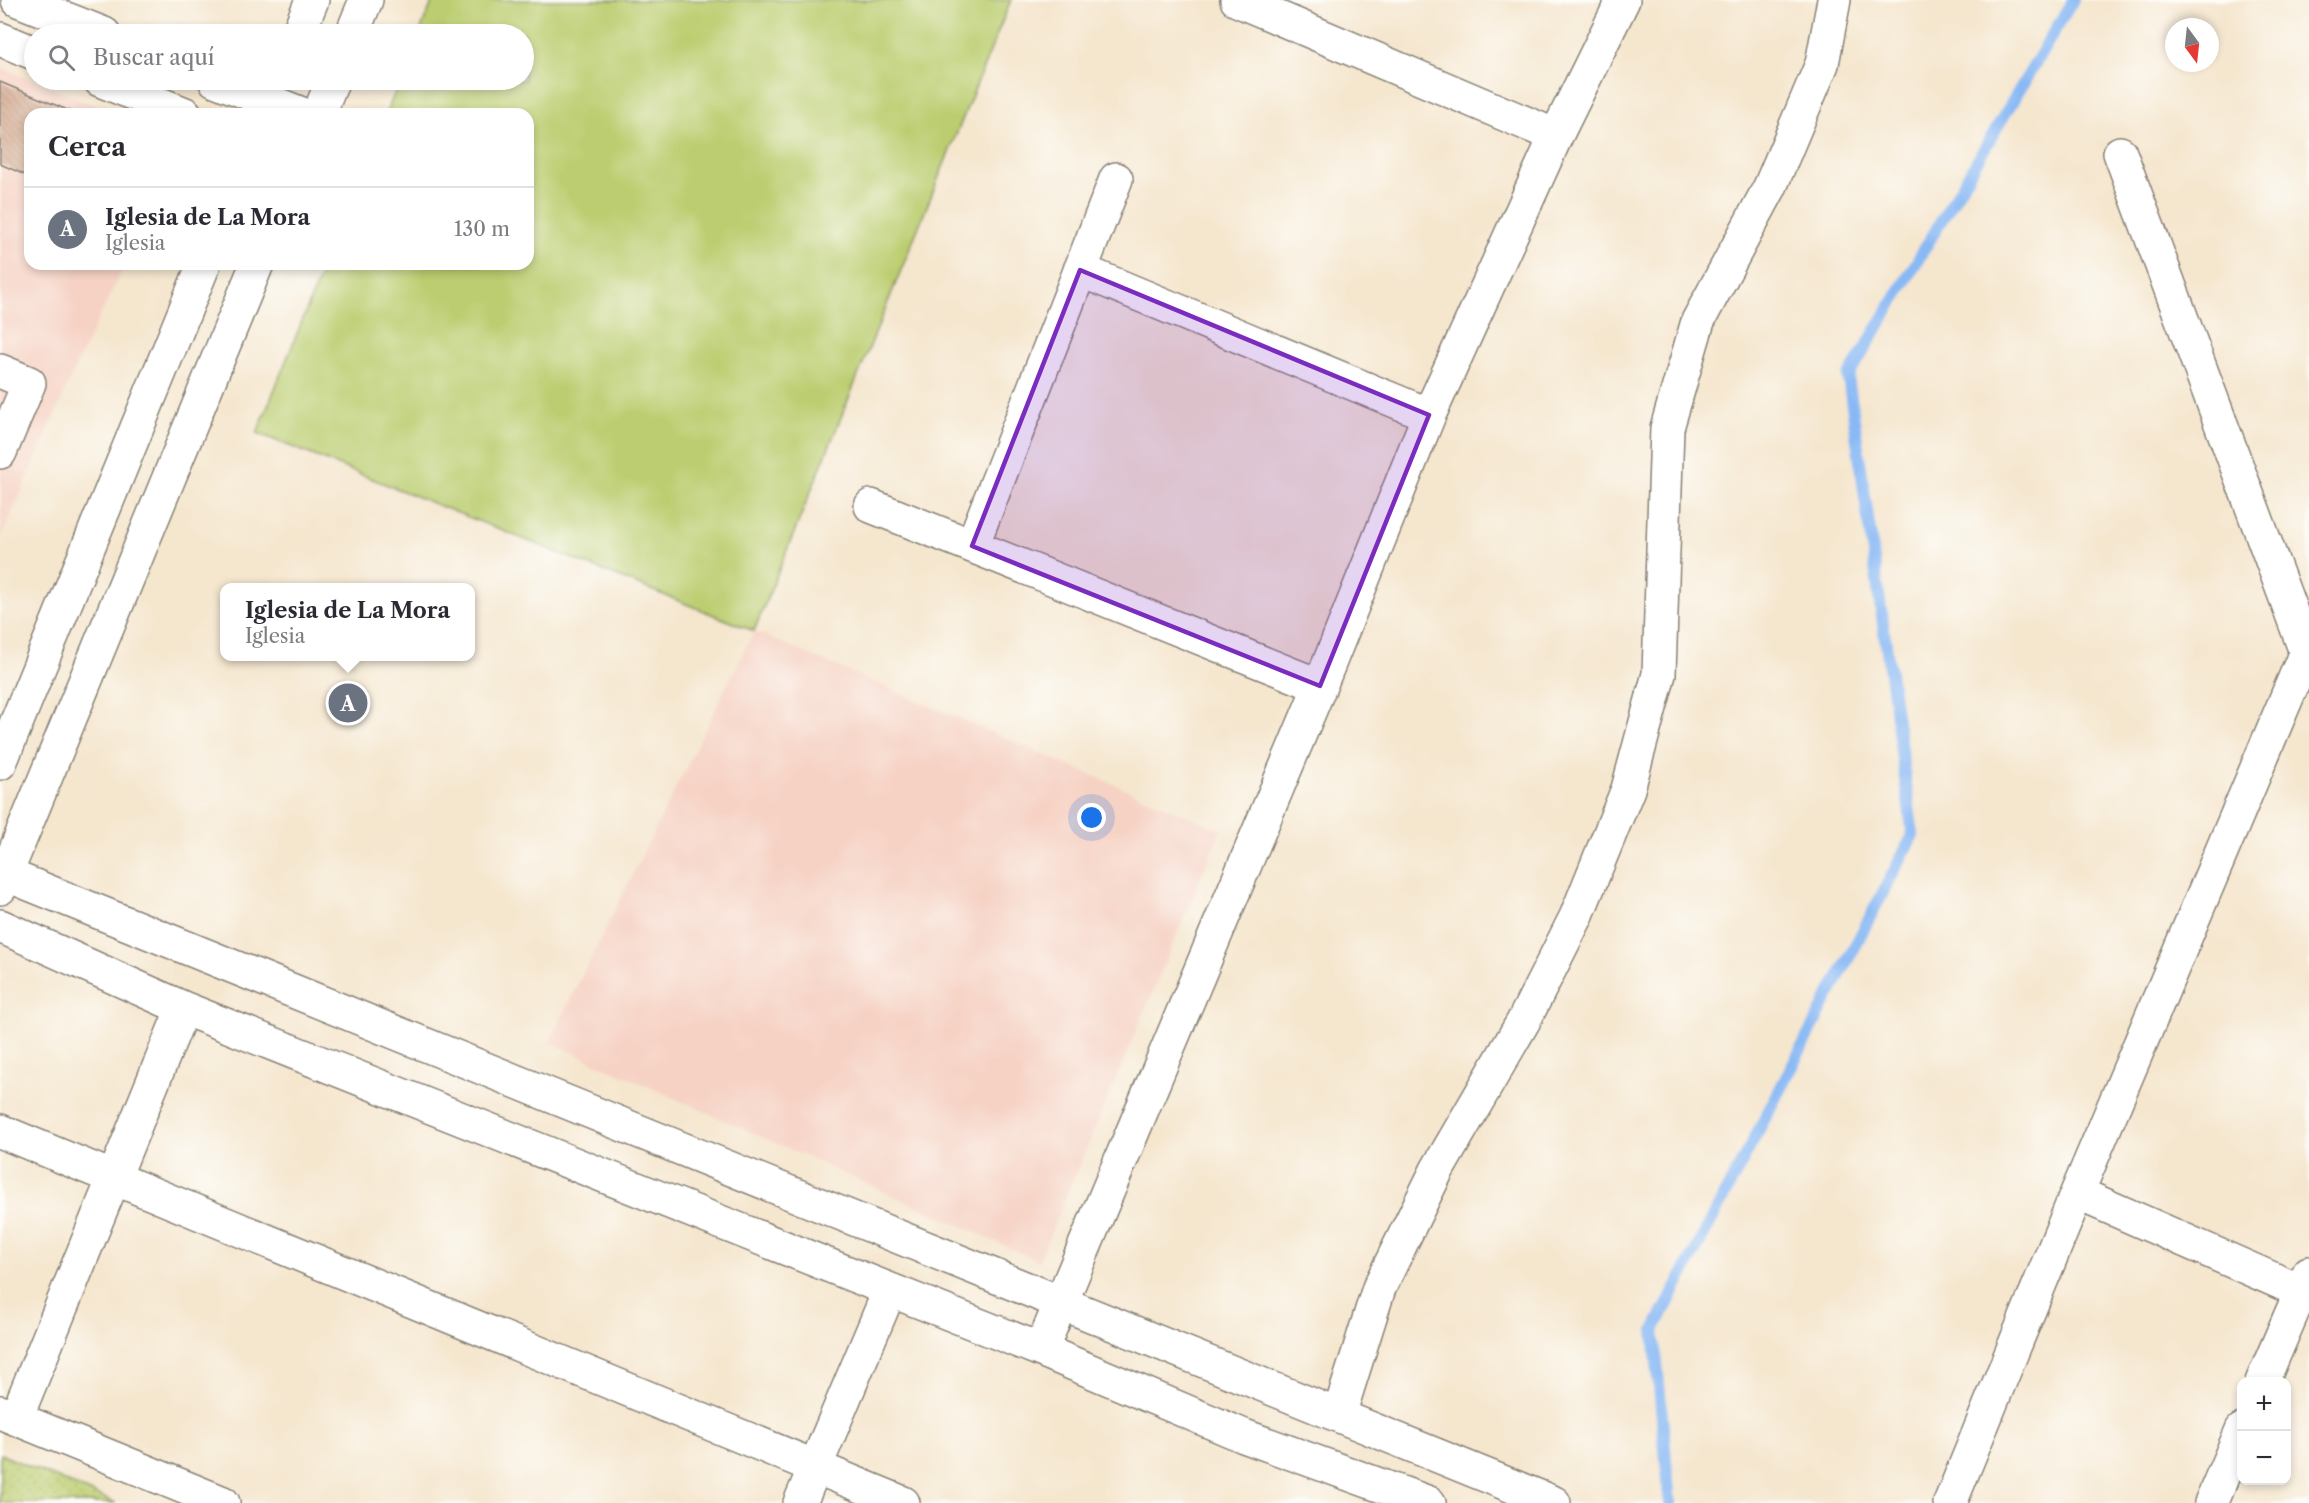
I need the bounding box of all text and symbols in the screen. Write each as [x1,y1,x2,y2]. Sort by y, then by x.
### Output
north arrow [2165,18,2219,72]
search box [24,24,534,90]
icon: search [45,41,78,74]
text: Buscar aquí [93,44,215,71]
text: Cerca [48,131,126,163]
text: Iglesia de La Mora [105,204,310,231]
text: A [60,217,75,241]
text: 130 m [454,217,510,241]
text: Iglesia [105,231,165,255]
popup [220,583,475,661]
text: Iglesia de La Mora [245,597,450,624]
text: Iglesia [245,624,305,648]
pin: A [328,680,368,726]
your location [1077,803,1106,832]
map controls [2237,1377,2291,1485]
button: + [2237,1377,2291,1431]
button: − [2237,1431,2291,1485]

